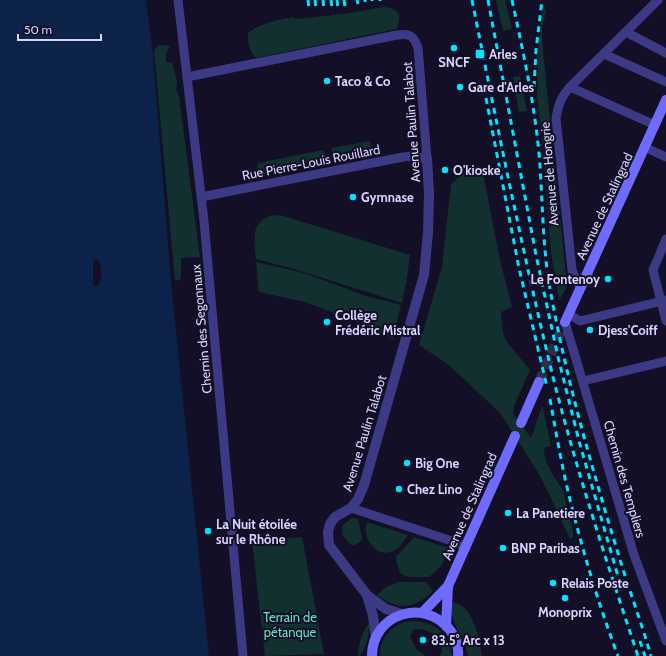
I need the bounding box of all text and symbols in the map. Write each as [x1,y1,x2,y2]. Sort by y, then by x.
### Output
scale bar [18,16,101,42]
text: 50 m [24,22,52,37]
marker: SNCF [449,43,459,53]
place label: Arles [489,46,517,62]
marker: Arles [474,48,486,60]
place label: SNCF [438,54,470,70]
street label: Avenue Paulin Talabot [399,61,423,183]
place label: Taco & Co [335,73,391,89]
marker: Taco & Co [322,76,332,86]
place label: Gare d'Arles [468,79,535,95]
marker: Gare d'Arles [455,82,465,92]
street label: Avenue de Hongrie [536,121,562,227]
street label: Rue Pierre-Louis Rouillard [241,141,381,183]
street label: Avenue de Stalingrad [572,150,636,262]
place label: O'kioske [453,162,501,178]
marker: O'kioske [440,165,450,175]
place label: Gymnase [361,189,414,205]
marker: Gymnase [348,192,358,202]
street label: Chemin des Segonnaux [187,263,215,394]
place label: Le Fontenoy [531,271,600,287]
marker: Le Fontenoy [603,274,613,284]
place label: Collège Frédéric Mistral [335,307,421,338]
marker: Collège Frédéric Mistral [322,317,332,327]
place label: Djess'Coiff [598,322,658,338]
marker: Djess'Coiff [585,325,595,335]
street label: Avenue Paulin Talabot [339,372,389,493]
street label: Chemin des Templiers [601,418,650,540]
street label: Avenue de Stalingrad [438,450,500,562]
place label: Big One [415,455,460,471]
marker: Big One [402,458,412,468]
place label: Chez Lino [407,481,463,497]
marker: Chez Lino [394,484,404,494]
place label: La Panetiere [516,505,585,521]
marker: La Panetiere [503,508,513,518]
place label: La Nuit étoilée sur le Rhône [216,516,297,547]
marker: La Nuit étoilée sur le Rhône [203,526,213,536]
place label: BNP Paribas [511,540,580,556]
marker: BNP Paribas [498,543,508,553]
place label: Relais Poste [561,575,629,591]
marker: Relais Poste [548,578,558,588]
marker: Monoprix [560,593,570,603]
place label: Monoprix [538,604,593,620]
park label: Terrain de pétanque [263,609,317,640]
place label: 83.5° Arc x 13 [431,632,505,648]
marker: 83.5° Arc x 13 [418,635,428,645]

